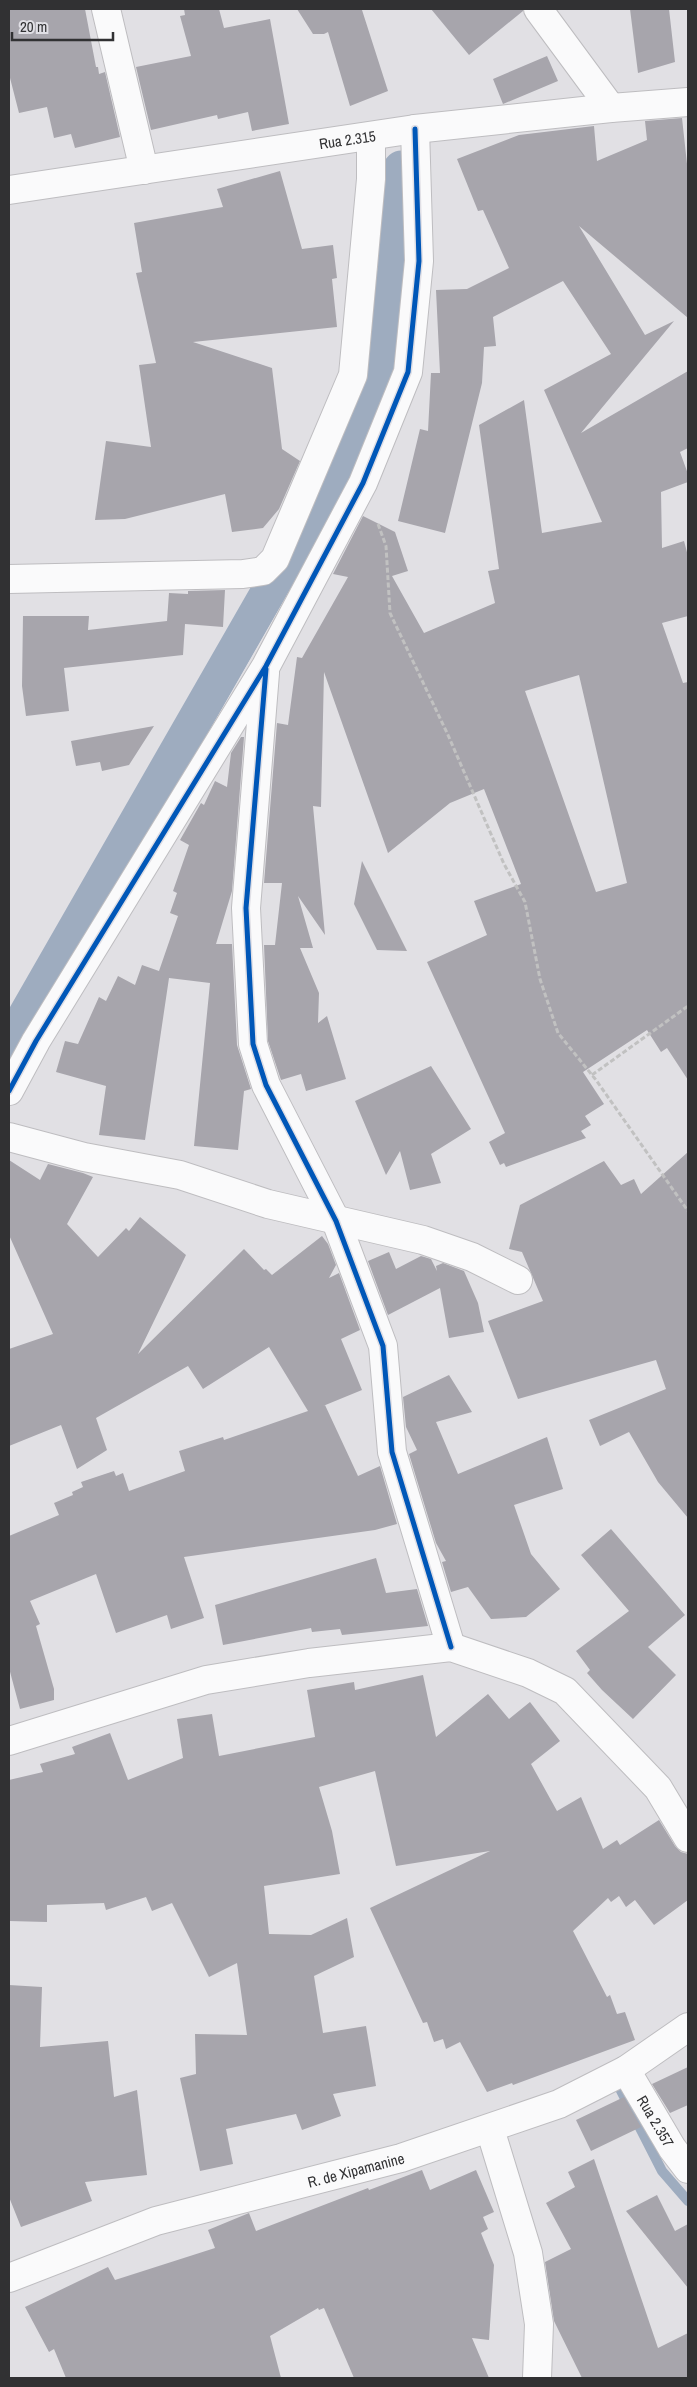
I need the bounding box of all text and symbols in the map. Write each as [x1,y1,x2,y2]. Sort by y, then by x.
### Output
scale bar [12,10,114,42]
text: 20 m [20,16,47,37]
street label: Rua 2.315 [318,125,377,154]
street label: Rua 2.357 [633,2091,680,2151]
street label: R. de Xipamanine [305,2147,407,2192]

